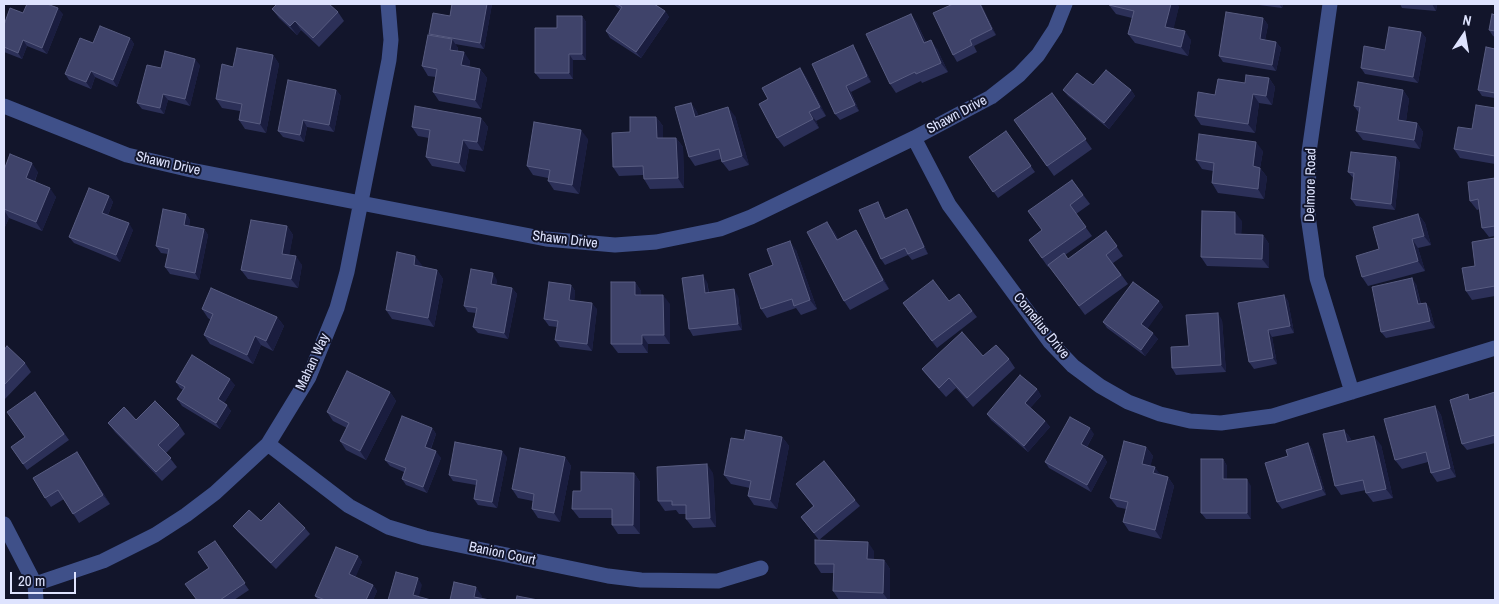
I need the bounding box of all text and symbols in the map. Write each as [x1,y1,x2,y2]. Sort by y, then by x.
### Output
north arrow [1439,10,1489,60]
text: N [1461,11,1473,30]
street label: Shawn Drive [924,92,990,138]
street label: Shawn Drive [134,148,202,180]
street label: Delmore Road [1302,148,1320,222]
street label: Shawn Drive [531,228,599,252]
street label: Cornelius Drive [1009,290,1073,362]
street label: Mahan Way [293,331,333,393]
street label: Banion Court [467,539,537,569]
scale bar [12,562,79,594]
text: 20 m [18,570,45,591]

